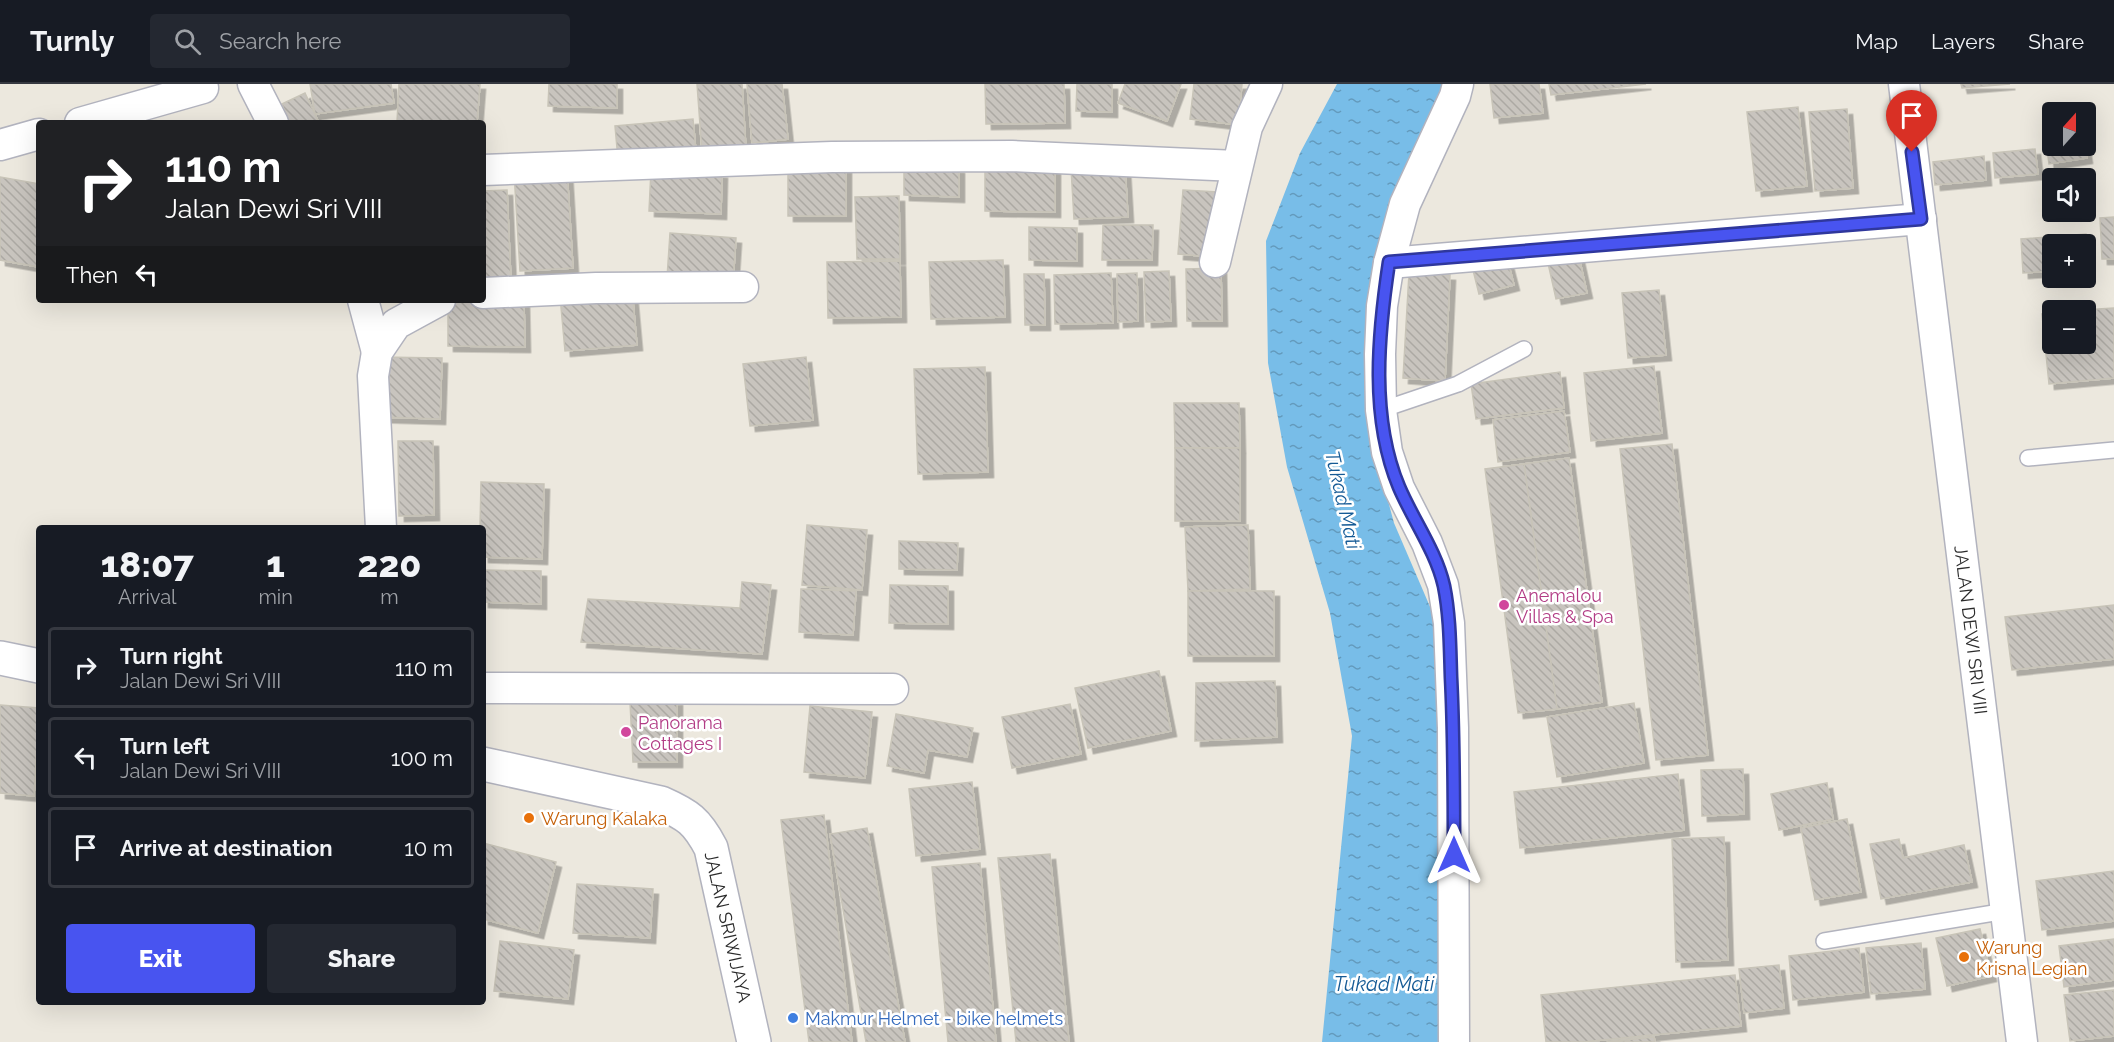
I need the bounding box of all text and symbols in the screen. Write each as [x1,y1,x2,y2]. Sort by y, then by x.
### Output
search box [150,14,570,68]
text: Turnly [30,25,114,58]
icon: search [171,25,204,58]
text: Search here [219,28,341,54]
text: Map [1855,29,1898,54]
text: Layers [1931,29,1995,54]
text: Share [2028,29,2084,54]
pin [1886,90,1937,152]
icon: arrive [1895,99,1928,132]
north arrow [2042,102,2096,156]
map controls [2042,102,2096,354]
text: 110 m [165,143,281,192]
icon: right [66,144,144,222]
button: sound [2042,168,2096,222]
text: Jalan Dewi Sri VIII [165,193,383,224]
button: + [2042,234,2096,288]
icon: left [130,258,163,291]
text: Then [66,262,118,288]
button: − [2042,300,2096,354]
water label: Tukad Mati [1320,448,1366,552]
text: 18:07 [101,543,194,585]
text: 1 [266,543,285,585]
text: 220 [358,543,421,585]
street label: JALAN DEWI SRI VIII [1950,544,1992,716]
text: Arrival [118,585,177,609]
text: min [258,585,293,609]
text: m [380,585,399,609]
place label: Anemalou Villas & Spa [1516,585,1613,627]
marker: Anemalou Villas & Spa [1497,598,1511,612]
text: Turn right [120,643,223,669]
icon: right [69,651,102,684]
text: 110 m [395,655,453,681]
text: Jalan Dewi Sri VIII [120,669,281,693]
place label: Panorama Cottages I [638,712,723,754]
marker: Panorama Cottages I [619,725,633,739]
text: Turn left [120,733,210,759]
icon: left [69,741,102,774]
text: 100 m [391,745,453,771]
text: Jalan Dewi Sri VIII [120,759,281,783]
place label: Warung Kalaka [541,808,667,829]
marker: Warung Kalaka [522,811,536,825]
position arrow [1422,823,1486,887]
icon: arrive [69,831,102,864]
text: Arrive at destination [120,835,333,861]
text: 10 m [404,835,453,861]
street label: JALAN SRIWIJAYA [700,850,756,1004]
button: Exit [66,924,255,993]
button: Share [267,924,456,993]
place label: Warung Krisna Legian [1976,937,2088,979]
marker: Warung Krisna Legian [1957,950,1971,964]
water label: Tukad Mati [1334,972,1435,996]
place label: Makmur Helmet - bike helmets [805,1008,1063,1029]
marker: Makmur Helmet - bike helmets [786,1011,800,1025]

